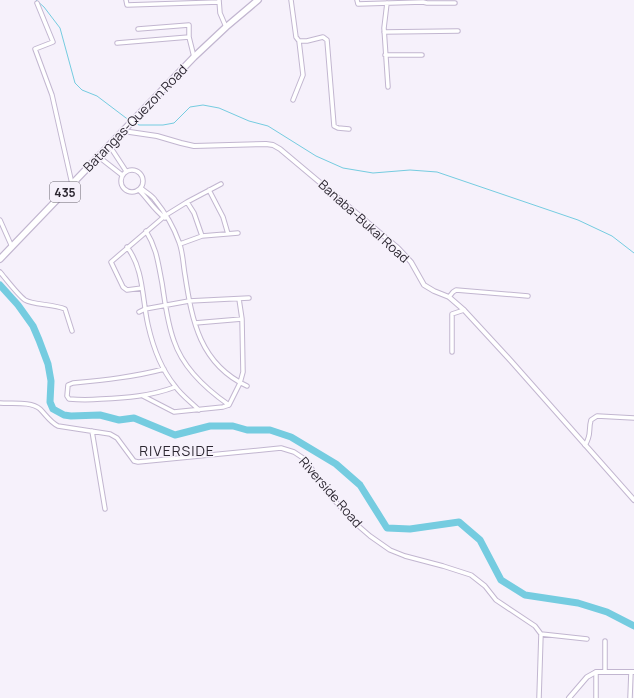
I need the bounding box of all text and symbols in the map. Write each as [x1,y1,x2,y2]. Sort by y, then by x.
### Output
street label: Batangas-Quezon Road [79,61,191,175]
street label: Banaba-Bukal Road [315,175,413,267]
road number: 435 [50,182,80,202]
district label: RIVERSIDE [139,441,215,460]
street label: Riverside Road [295,453,367,531]

